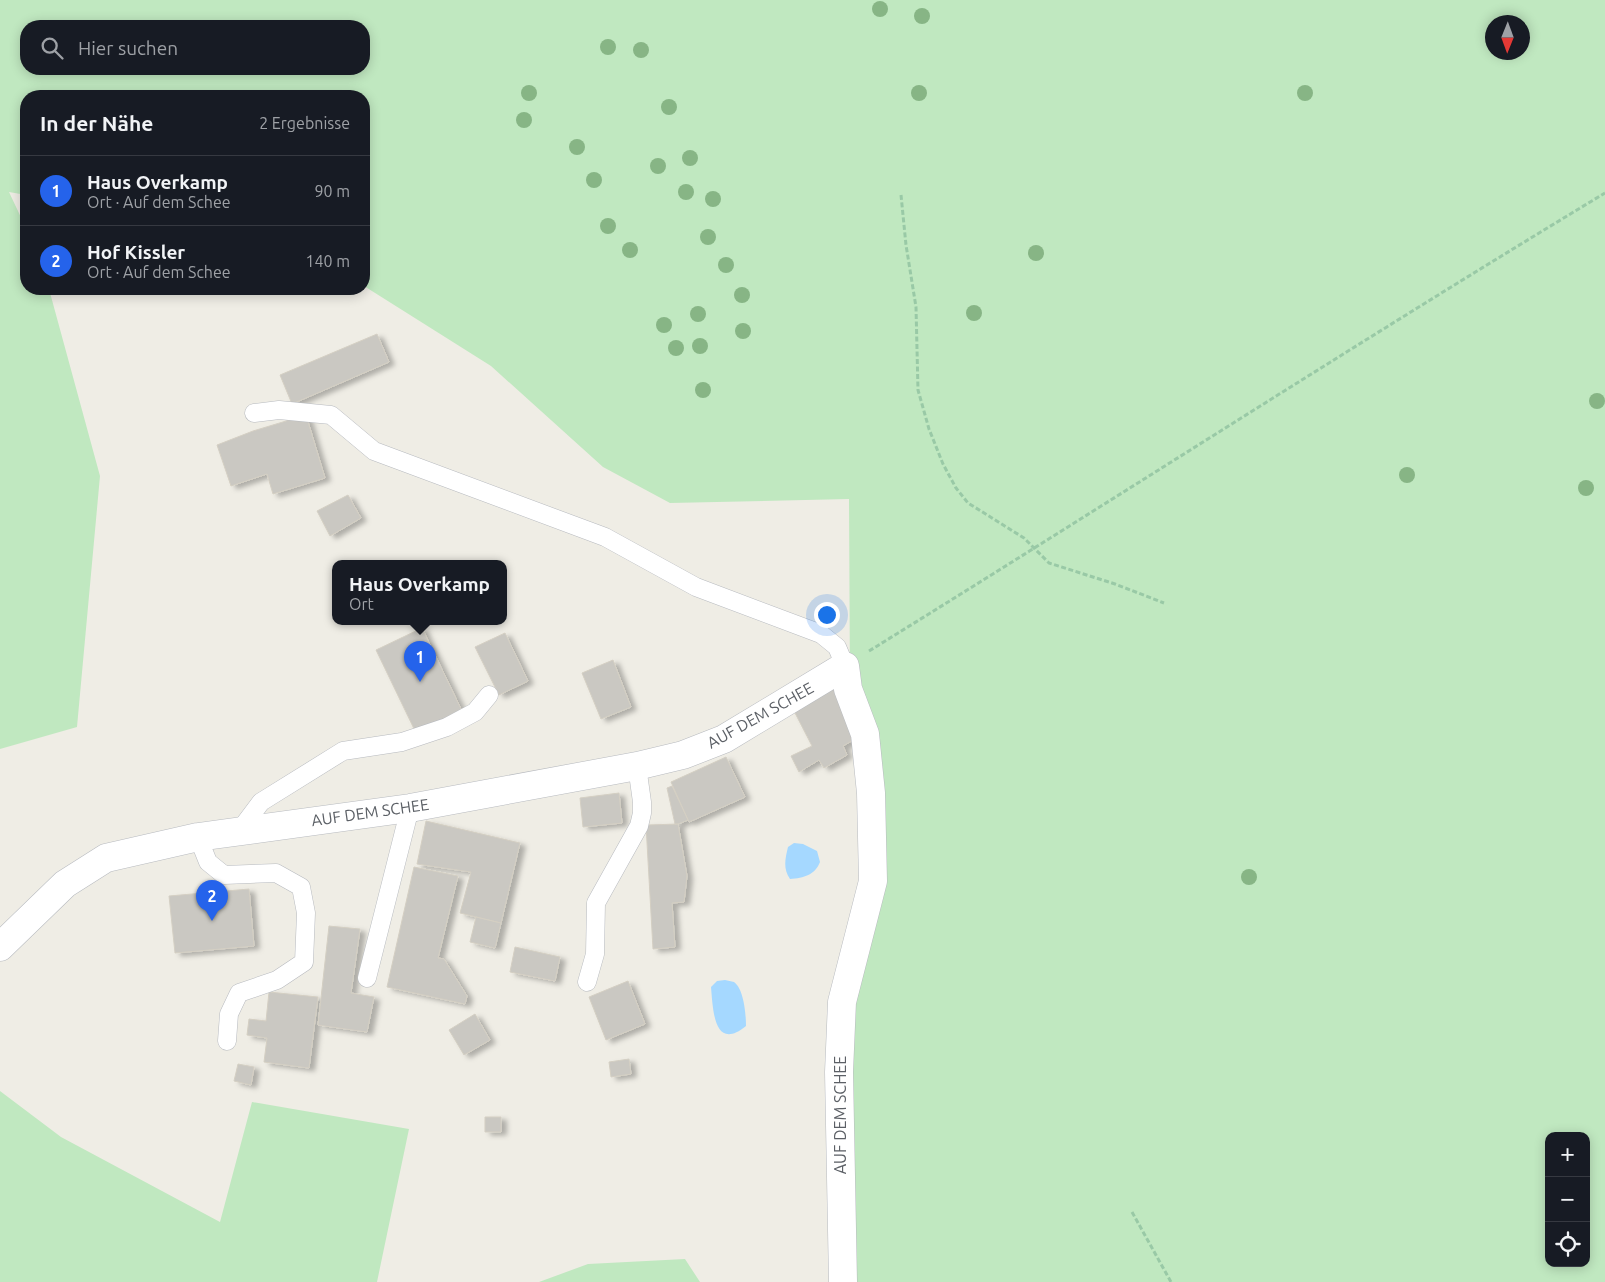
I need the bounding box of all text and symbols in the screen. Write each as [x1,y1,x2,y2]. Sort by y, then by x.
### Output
north arrow [1485,15,1530,60]
search box [20,20,370,75]
icon: search [38,34,66,62]
text: Hier suchen [78,37,178,59]
text: In der Nähe [40,111,153,135]
text: 2 Ergebnisse [259,114,350,132]
text: Haus Overkamp [87,171,228,193]
text: 1 [51,182,61,200]
text: 90 m [314,182,350,200]
text: Ort · Auf dem Schee [87,193,231,211]
text: Hof Kissler [87,241,185,263]
text: 2 [51,252,61,270]
text: 140 m [305,252,350,270]
text: Ort · Auf dem Schee [87,263,231,281]
popup [332,560,507,625]
text: Haus Overkamp [349,573,490,595]
text: Ort [349,595,374,613]
your location [814,602,840,628]
pin: 1 [404,641,436,682]
street label: AUF DEM SCHEE [704,678,816,752]
street label: AUF DEM SCHEE [310,795,430,829]
pin: 2 [196,880,228,921]
street label: AUF DEM SCHEE [831,1056,849,1174]
map controls [1545,1132,1590,1267]
button: + [1545,1132,1590,1177]
button: − [1545,1177,1590,1222]
button: locate [1545,1222,1590,1267]

